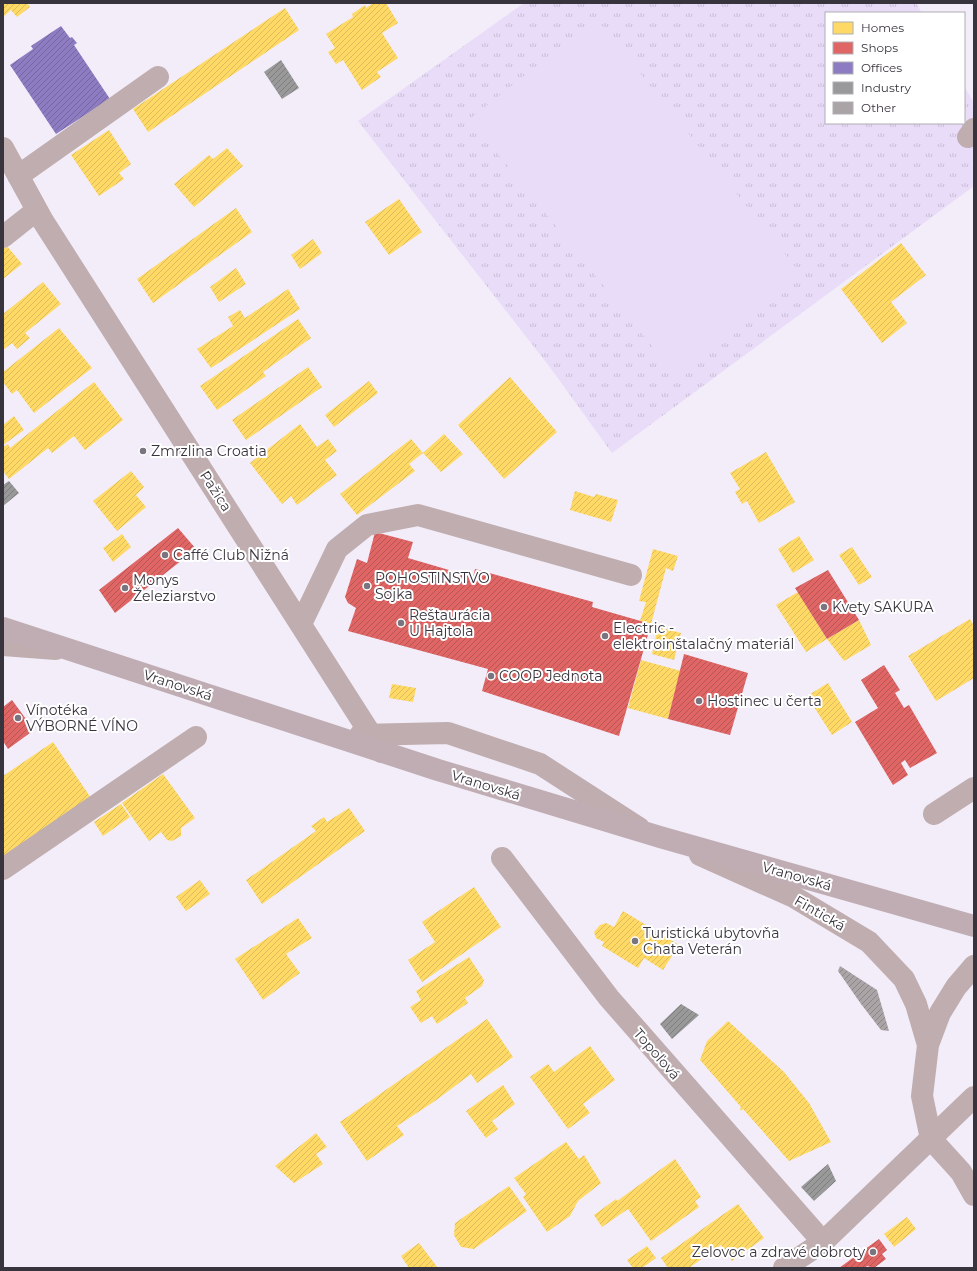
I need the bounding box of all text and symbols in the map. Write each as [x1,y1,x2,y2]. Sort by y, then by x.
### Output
legend [825,12,965,124]
text: Homes [861,20,904,35]
text: Shops [861,40,898,55]
text: Offices [861,60,902,75]
text: Industry [861,80,911,95]
text: Other [861,100,896,115]
place label: Zmrzlina Croatia [151,442,267,460]
marker: Zmrzlina Croatia [138,446,148,456]
street label: Pažica [196,467,236,515]
place label: Caffé Club Nižná [173,546,289,564]
marker: Caffé Club Nižná [160,550,170,560]
place label: POHOSTINSTVO Sojka [375,569,490,603]
place label: Monys Železiarstvo [133,571,216,605]
marker: POHOSTINSTVO Sojka [362,581,372,591]
marker: Monys Železiarstvo [120,583,130,593]
place label: Kvety SAKURA [832,598,934,616]
marker: Kvety SAKURA [819,602,829,612]
place label: Reštaurácia U Hajtola [409,606,491,640]
marker: Reštaurácia U Hajtola [396,618,406,628]
place label: Electric - elektroinštalačný materiál [613,619,794,653]
marker: Electric - elektroinštalačný materiál [600,631,610,641]
street label: Vranovská [141,665,215,705]
place label: COOP Jednota [499,667,603,685]
marker: COOP Jednota [486,671,496,681]
place label: Hostinec u čerta [707,692,822,710]
marker: Hostinec u čerta [694,696,704,706]
place label: Vínotéka VÝBORNÉ VÍNO [26,701,138,735]
marker: Vínotéka VÝBORNÉ VÍNO [13,713,23,723]
street label: Vranovská [449,766,523,804]
street label: Vranovská [760,858,834,894]
street label: Fintická [791,891,849,935]
place label: Turistická ubytovňa Chata Veterán [643,924,779,958]
marker: Turistická ubytovňa Chata Veterán [630,936,640,946]
street label: Topoľová [630,1025,684,1083]
place label: Zelovoc a zdravé dobroty [692,1243,865,1261]
marker: Zelovoc a zdravé dobroty [868,1247,878,1257]

